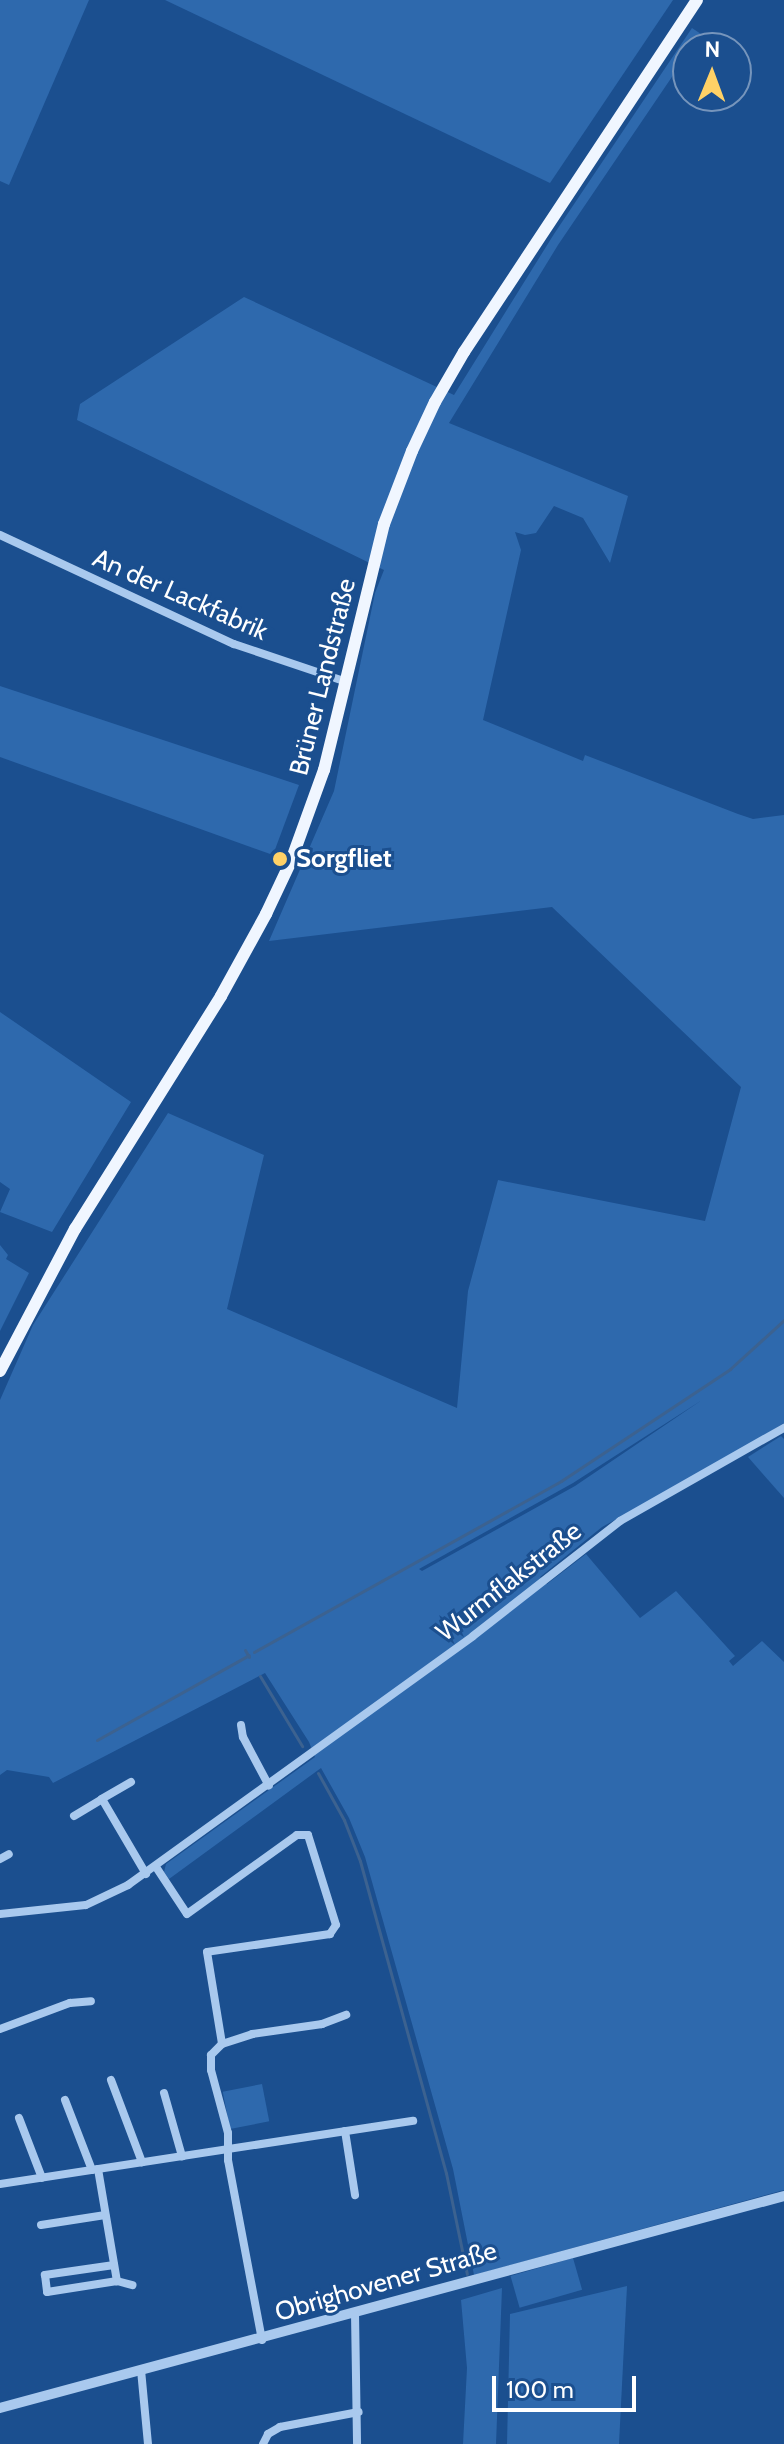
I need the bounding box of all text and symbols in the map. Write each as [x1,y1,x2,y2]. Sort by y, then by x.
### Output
north arrow [672,32,752,112]
text: N [704,36,720,63]
street label: An der Lackfabrik [88,543,272,647]
street label: Brüner Landstraße [283,575,363,779]
place label: Sorgfliet [296,843,392,875]
marker: Sorgfliet [271,850,289,868]
street label: Wurmflakstraße [430,1516,588,1648]
street label: Obrighovener Straße [272,2235,500,2329]
scale bar [496,2360,640,2410]
text: 100 m [506,2375,574,2404]

